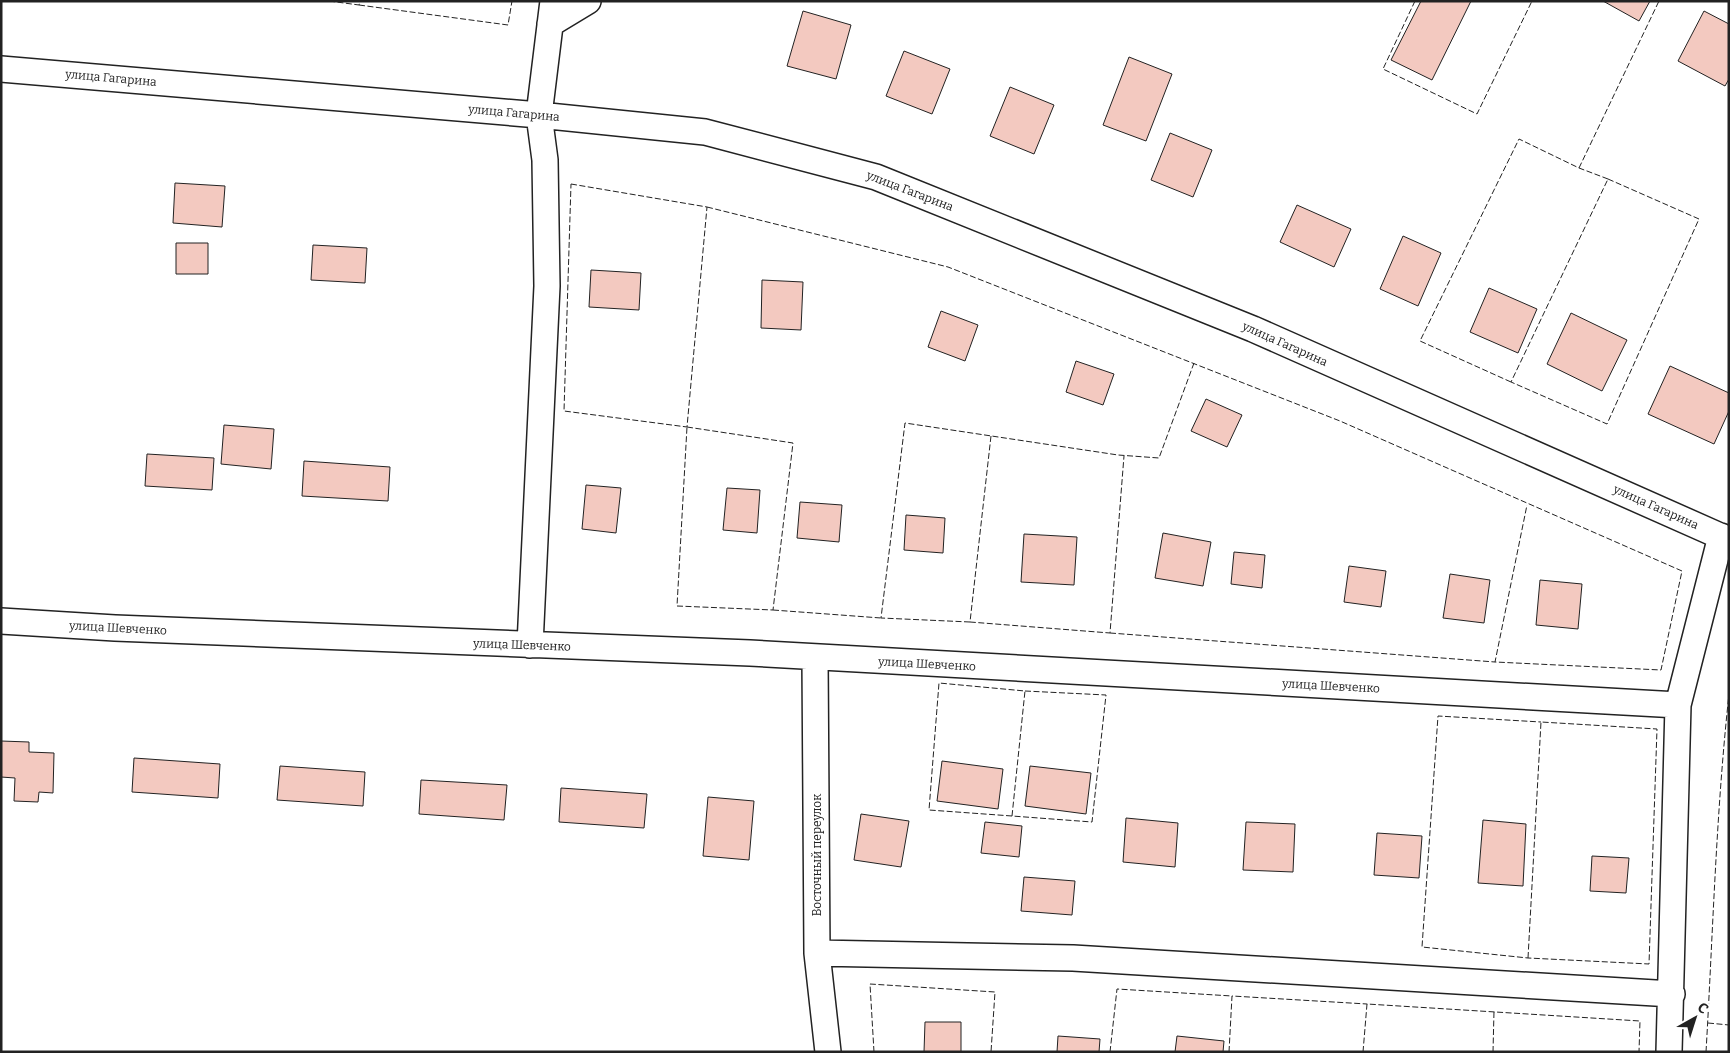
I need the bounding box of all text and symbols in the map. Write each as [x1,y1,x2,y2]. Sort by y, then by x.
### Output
street label: улица Гагарина [64,67,158,89]
street label: улица Гагарина [467,102,561,124]
street label: улица Гагарина [864,168,956,214]
street label: улица Гагарина [1239,319,1330,369]
street label: улица Гагарина [1610,482,1701,532]
street label: улица Шевченко [68,618,167,638]
street label: улица Шевченко [472,636,571,654]
street label: улица Шевченко [877,654,976,674]
street label: улица Шевченко [1281,676,1380,696]
street label: Восточный переулок [810,794,824,916]
north arrow [1670,993,1720,1043]
text: С [1694,999,1712,1018]

